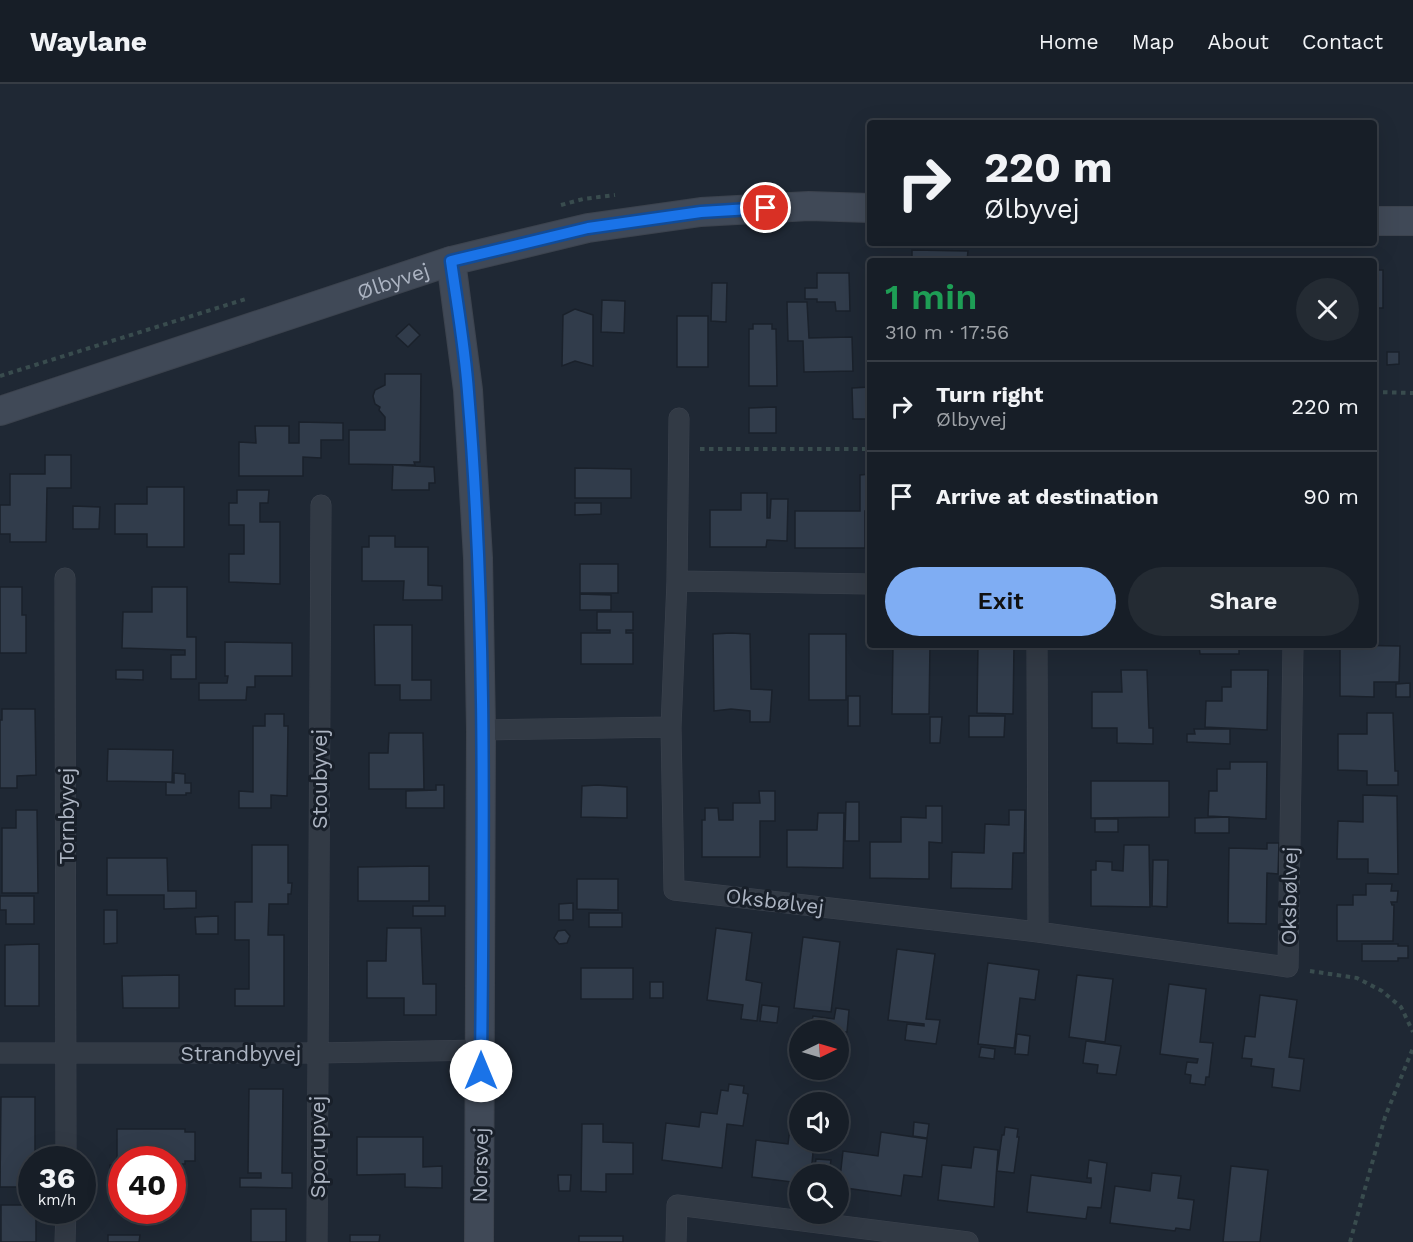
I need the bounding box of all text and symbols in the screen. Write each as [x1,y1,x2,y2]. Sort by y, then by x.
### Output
text: Waylane [30,25,147,58]
text: Home [1039,29,1099,54]
text: Map [1132,29,1175,54]
text: About [1208,29,1269,54]
text: Contact [1302,29,1383,54]
text: 220 m [984,143,1113,192]
icon: right [885,144,963,222]
pin [740,182,791,233]
icon: arrive [749,191,782,224]
text: Ølbyvej [984,193,1080,225]
street label: Ølbyvej [354,257,432,304]
text: 1 min [885,276,977,318]
button: close [1296,278,1359,341]
text: 310 m · 17:56 [885,320,1009,344]
text: Turn right [936,382,1043,407]
icon: right [885,390,918,423]
text: 220 m [1291,394,1359,419]
text: Ølbyvej [936,407,1007,431]
icon: arrive [885,480,918,513]
text: Arrive at destination [936,484,1159,509]
text: 90 m [1303,484,1359,509]
button: Exit [885,567,1116,636]
button: Share [1128,567,1359,636]
street label: Stoubyvej [307,729,332,829]
street label: Tornbyvej [54,768,79,864]
street label: Oksbølvej [1276,846,1302,946]
street label: Oksbølvej [724,883,826,919]
north arrow [789,1020,849,1080]
map controls [789,1020,849,1224]
position arrow [449,1039,513,1103]
street label: Strandbyvej [181,1041,301,1066]
button: sound [789,1092,849,1152]
street label: Sporupvej [305,1096,330,1198]
street label: Norsvej [467,1127,493,1203]
speed limit sign: 40 [108,1146,186,1224]
text: 36 [39,1160,75,1195]
button: search [789,1164,849,1224]
text: km/h [38,1191,76,1209]

